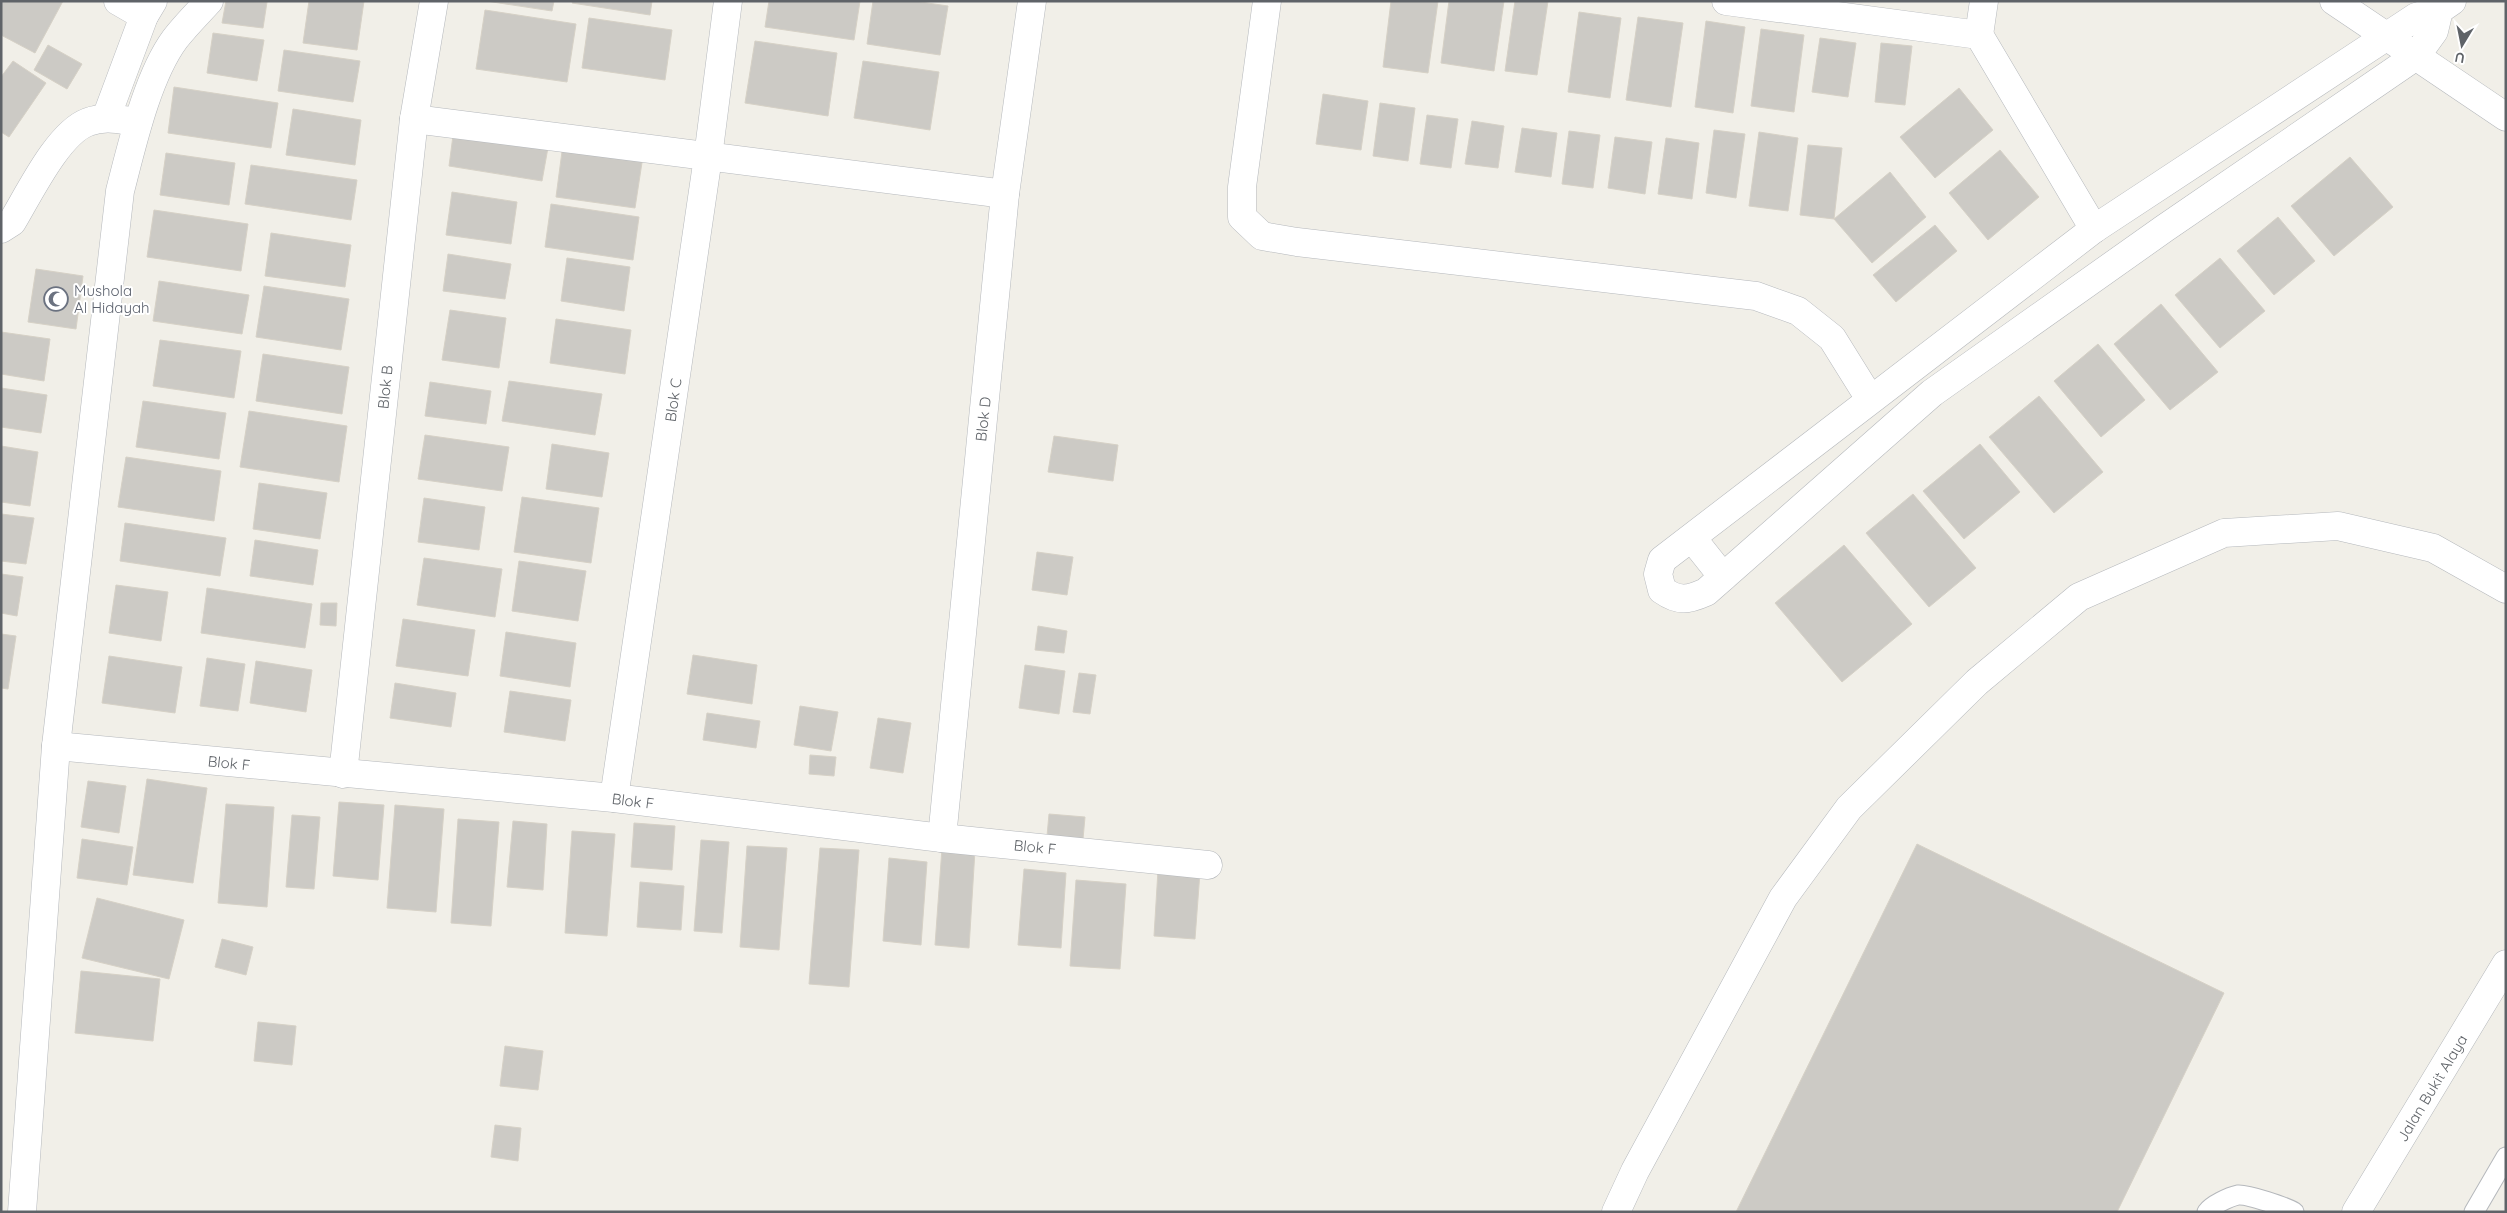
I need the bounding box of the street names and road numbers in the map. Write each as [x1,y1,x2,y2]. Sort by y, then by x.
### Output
street label: Blok B [373,364,397,410]
street label: Blok C [661,377,685,423]
street label: Blok D [971,395,995,442]
street label: Blok F [207,751,251,775]
street label: Blok F [611,789,655,813]
street label: Blok F [1013,835,1057,859]
street label: Jalan Bukit Alaya [2393,1031,2471,1145]

